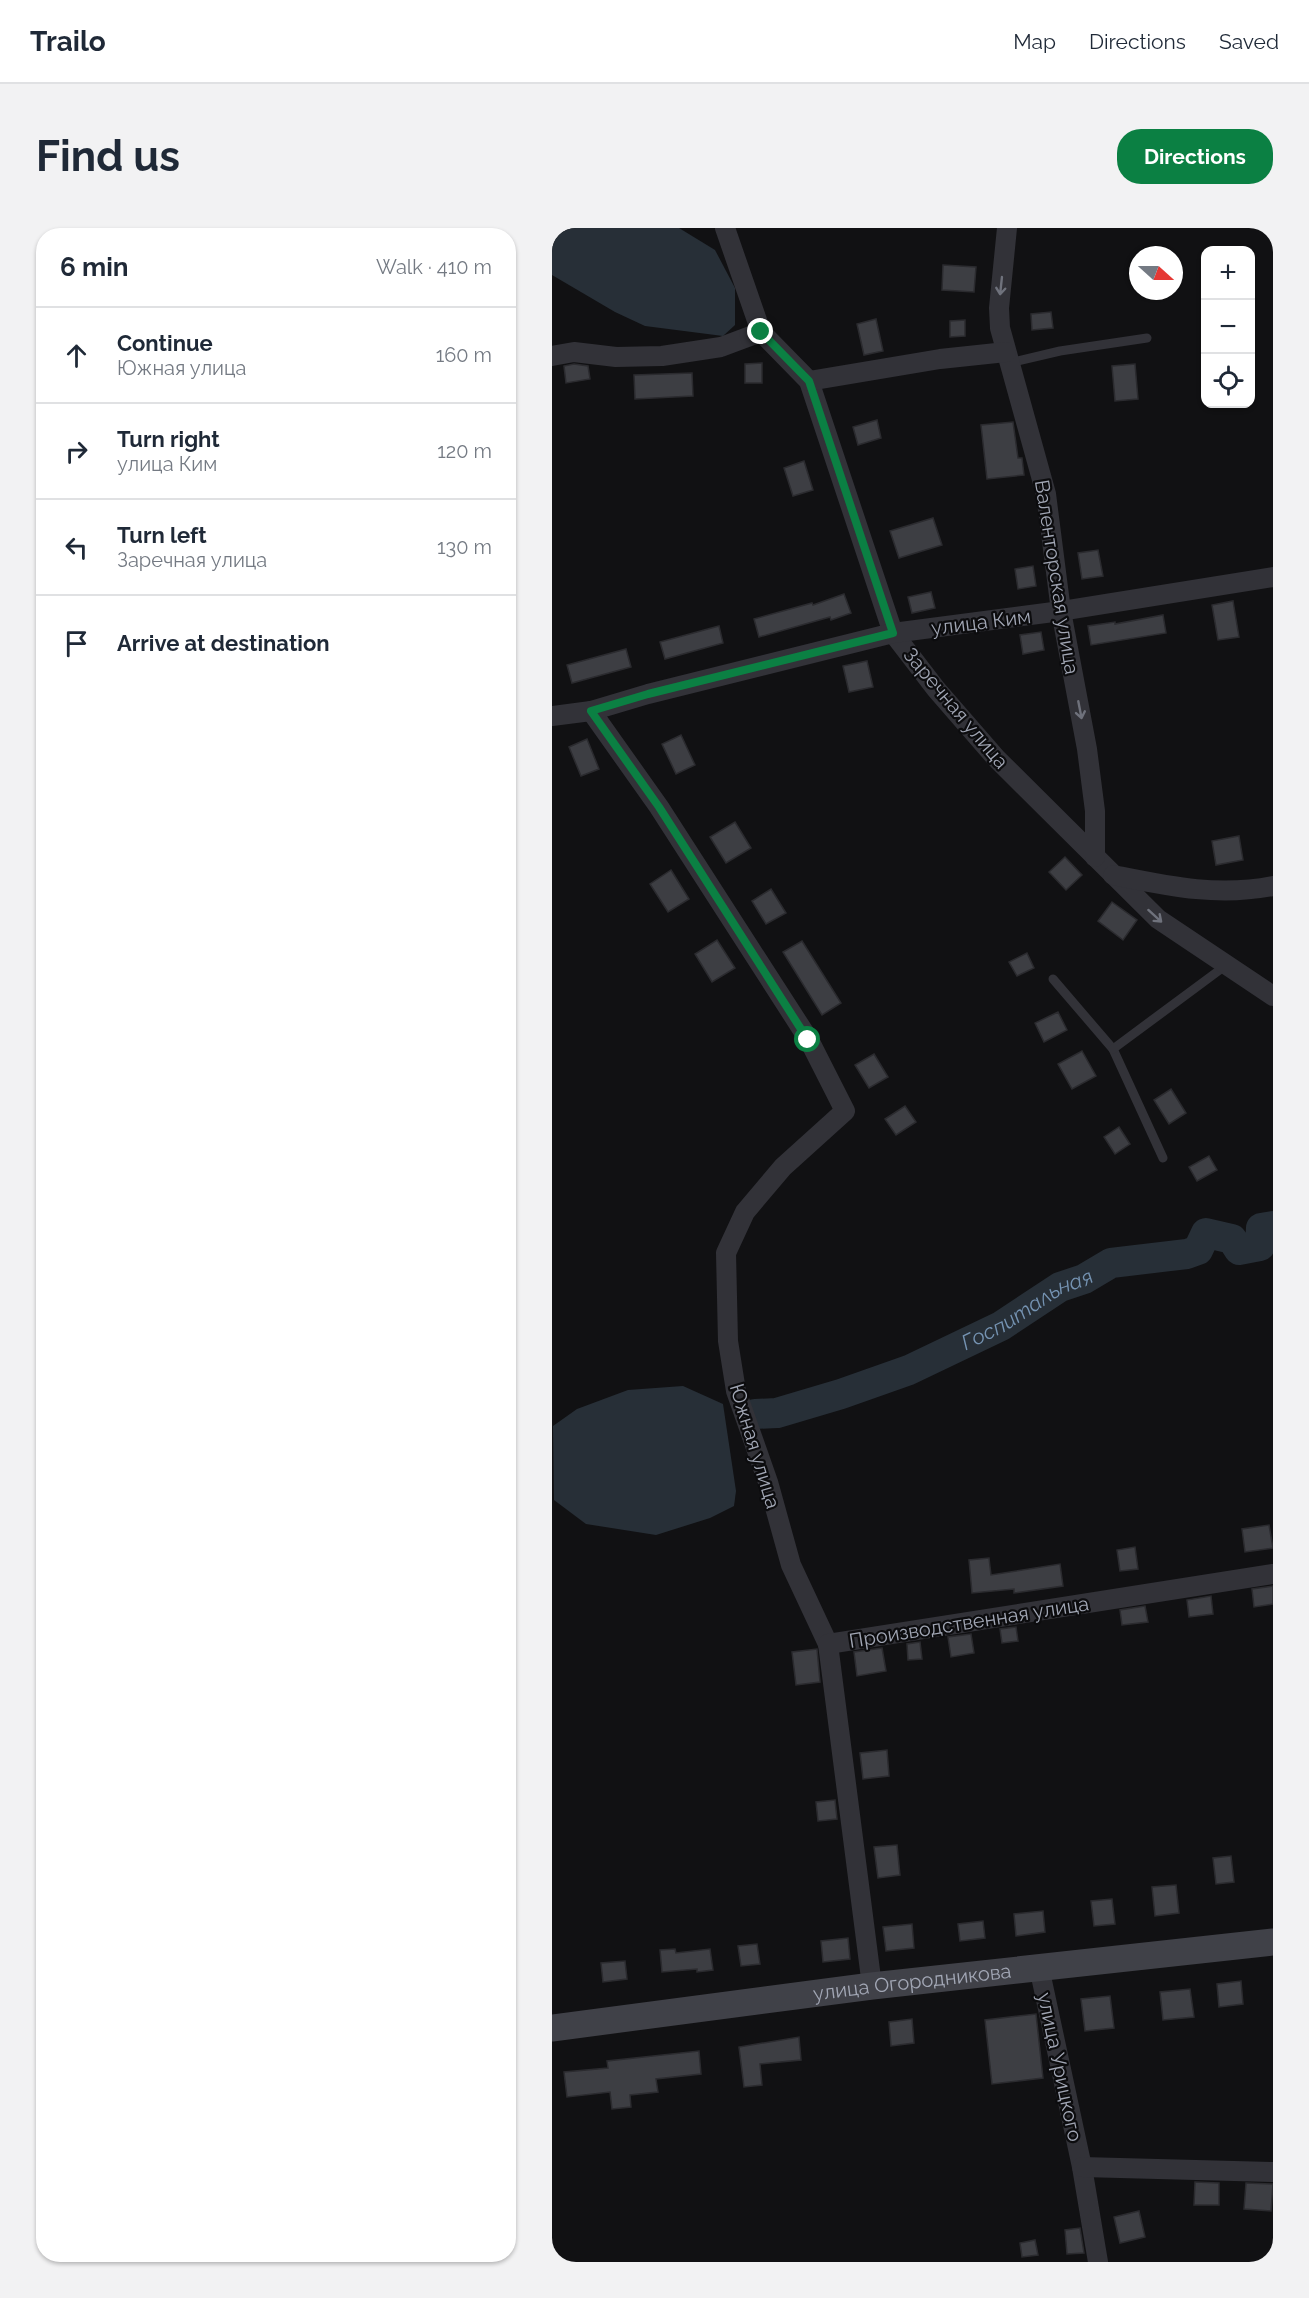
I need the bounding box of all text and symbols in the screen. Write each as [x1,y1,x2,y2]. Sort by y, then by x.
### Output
text: Trailo [30,25,106,58]
text: Map [1013,29,1056,54]
text: Directions [1089,29,1186,54]
text: Saved [1219,29,1279,54]
button: Directions [1117,129,1273,184]
text: Find us [36,132,180,181]
north arrow [1129,246,1183,300]
map controls [1201,246,1255,408]
button: + [1201,246,1255,300]
text: 6 min [60,252,129,282]
text: Walk · 410 m [376,255,492,279]
one-way arrow [995,276,1006,296]
button: − [1201,300,1255,354]
route end [747,318,773,344]
text: Continue [117,330,213,356]
icon: ahead [60,339,93,372]
text: 160 m [436,343,492,367]
button: locate [1201,354,1255,408]
text: Южная улица [117,356,246,380]
text: Turn right [117,426,220,452]
icon: right [60,435,93,468]
text: 120 m [437,439,492,463]
text: улица Ким [117,452,217,476]
street label: Валенторская улица [1030,478,1084,676]
text: Turn left [117,522,207,548]
icon: left [60,531,93,564]
text: 130 m [437,535,492,559]
text: Заречная улица [117,548,267,572]
street label: улица Ким [930,604,1032,640]
icon: arrive [60,627,93,660]
text: Arrive at destination [117,630,330,656]
street label: Заречная улица [899,643,1013,773]
one-way arrow [1075,700,1086,719]
one-way arrow [1147,909,1162,923]
route start [794,1026,820,1052]
water label: Госпитальная [957,1263,1098,1355]
street label: Южная улица [725,1381,785,1511]
street label: Производственная улица [847,1591,1091,1653]
street label: улица Огородникова [811,1959,1012,2006]
street label: улица Урицкого [1033,1990,1088,2144]

